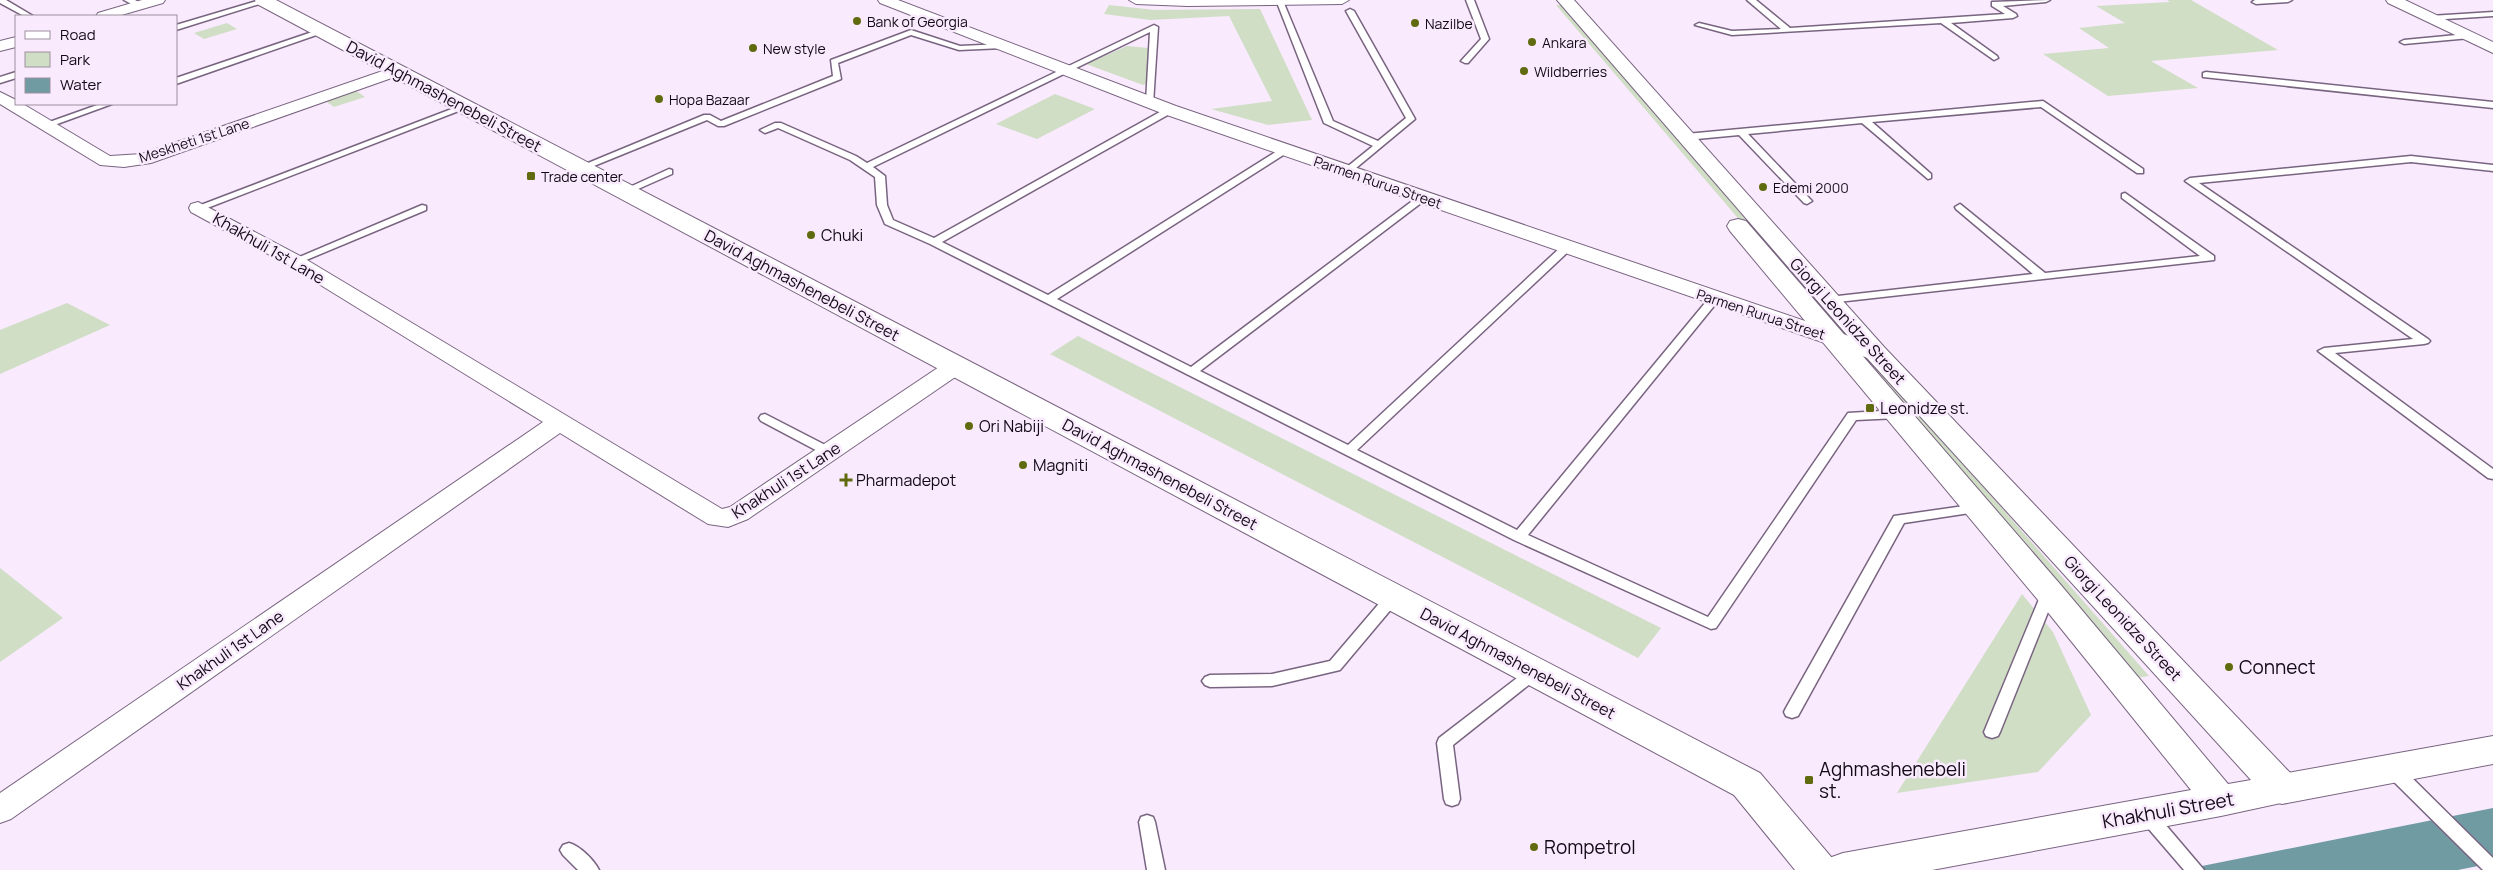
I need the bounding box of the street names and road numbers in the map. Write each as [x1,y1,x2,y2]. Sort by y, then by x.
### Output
street label: David Aghmashenebeli Street [343,35,545,157]
street label: Meskheti 1st Lane [136,113,252,167]
street label: Parmen Rurua Street [1312,151,1445,213]
street label: Khakhuli 1st Lane [209,207,329,289]
street label: David Aghmashenebeli Street [701,224,903,346]
street label: Giorgi Leonidze Street [1785,253,1911,389]
street label: Parmen Rurua Street [1694,284,1828,344]
street label: David Aghmashenebeli Street [1059,413,1261,535]
street label: Khakhuli 1st Lane [727,437,845,523]
street label: Giorgi Leonidze Street [2059,551,2187,685]
street label: David Aghmashenebeli Street [1417,602,1619,724]
street label: Khakhuli 1st Lane [172,605,288,695]
street label: Khakhuli Street [2100,786,2236,834]

